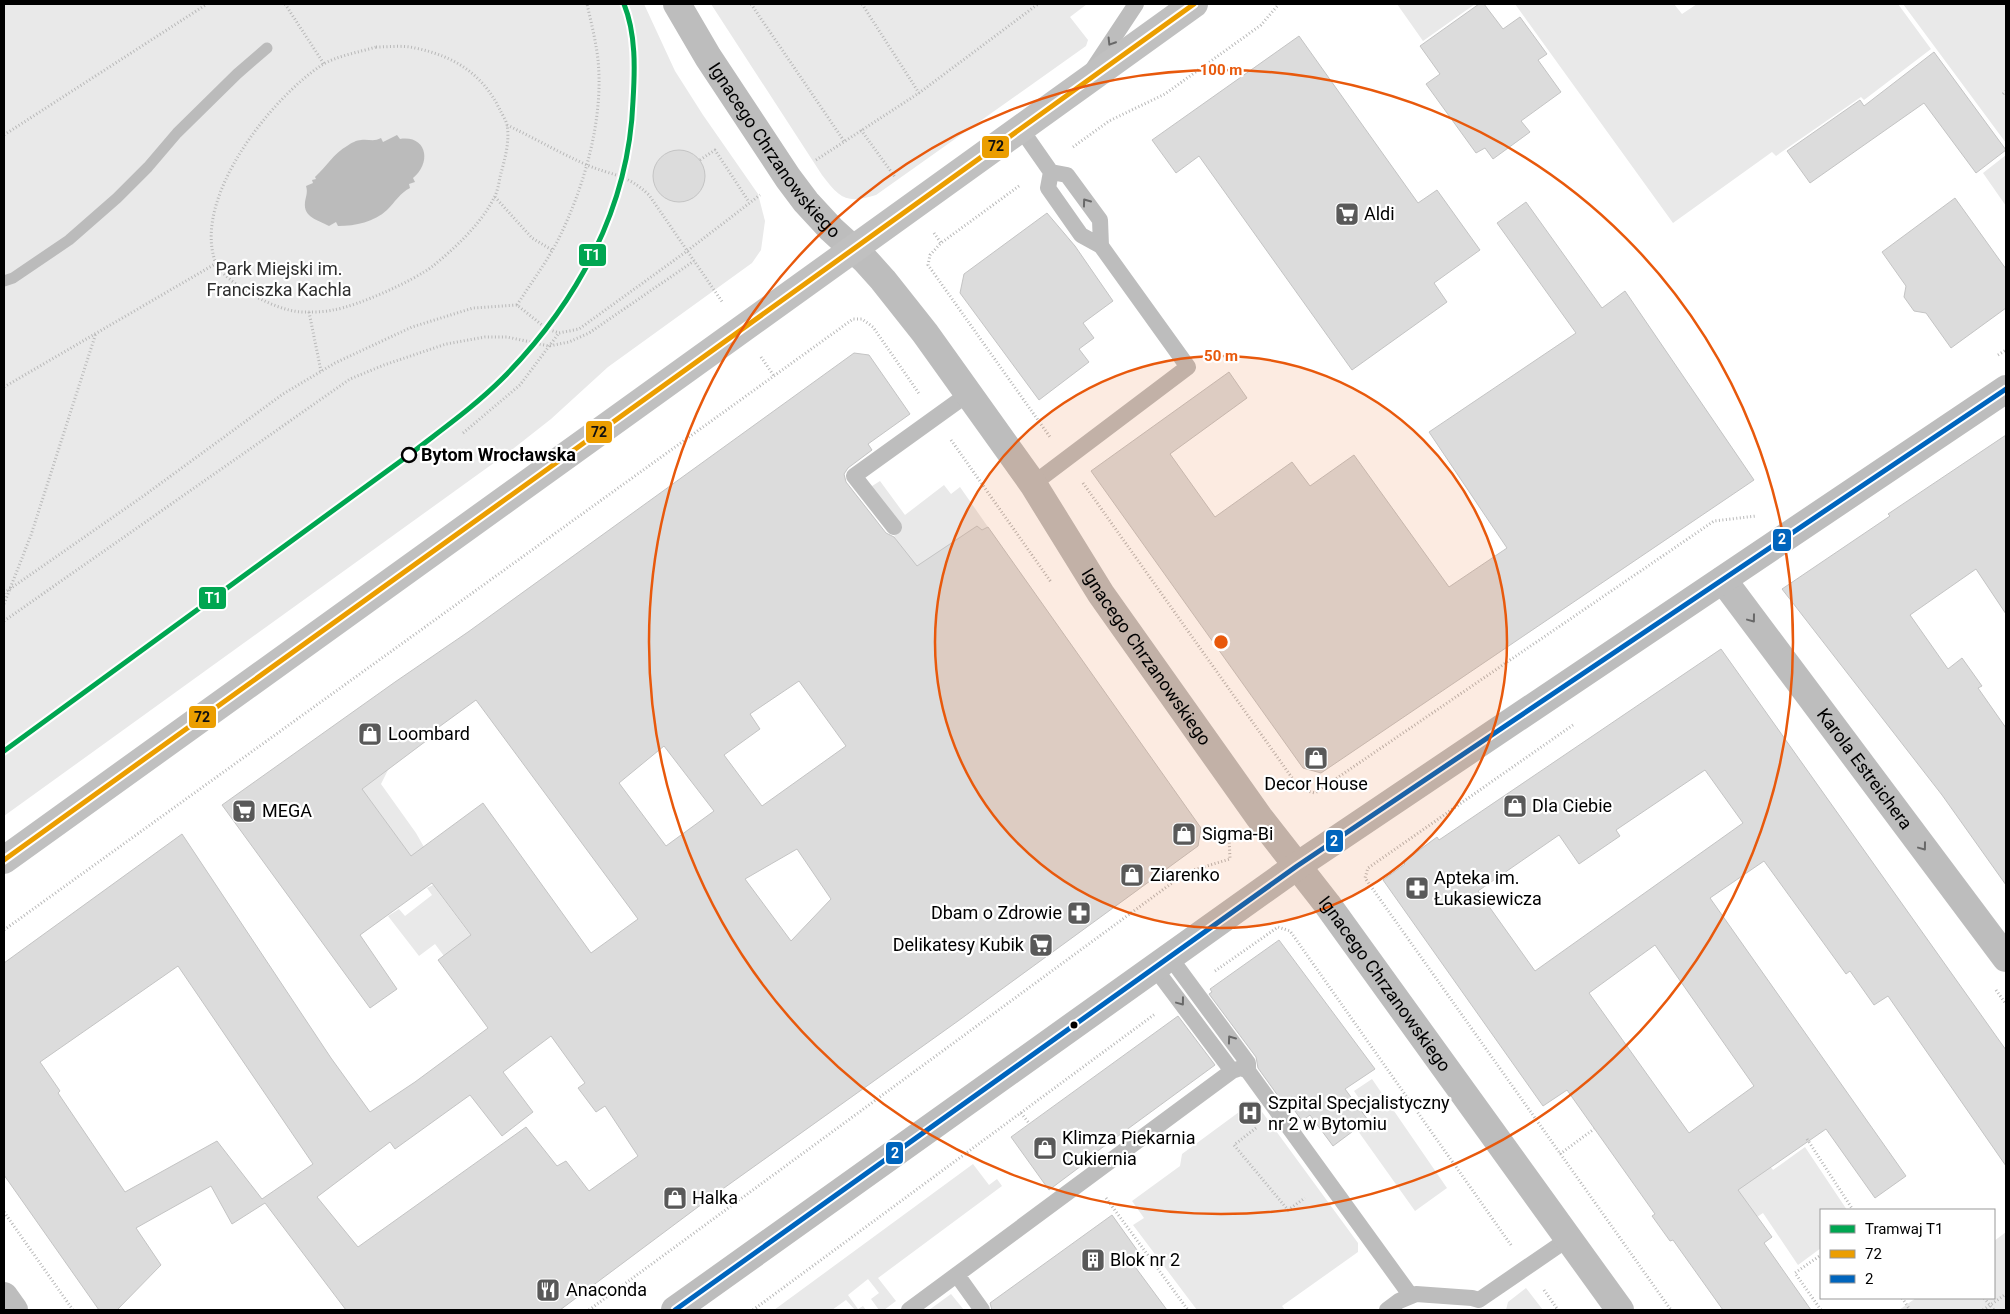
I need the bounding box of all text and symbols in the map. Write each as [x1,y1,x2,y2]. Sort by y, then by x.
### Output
one-way arrow [1107,37,1117,46]
street label: Ignacego Chrzanowskiego [705,58,845,242]
text: 100 m [1200,61,1242,79]
line badge: 72 [981,135,1010,159]
text: 72 [988,138,1004,154]
one-way arrow [1083,198,1092,207]
supermarket icon: Aldi [1334,201,1360,227]
place label: Aldi [1364,203,1395,224]
line badge: T1 [578,243,607,267]
text: T1 [584,247,600,263]
park label: Park Miejski im. Franciszka Kachla [206,258,352,300]
text: 50 m [1204,347,1238,365]
line badge: 72 [585,420,613,444]
text: 72 [591,424,607,440]
place label: Bytom Wrocławska [421,444,576,465]
marker: Bytom Wrocławska [401,447,417,463]
line badge: 2 [1772,528,1792,552]
text: 2 [1778,531,1786,547]
street label: Ignacego Chrzanowskiego [1077,564,1216,749]
line badge: T1 [198,586,227,610]
text: T1 [205,590,221,606]
one-way arrow [1746,613,1755,623]
centre of rings [1212,633,1230,651]
street label: Karola Estreichera [1813,704,1917,833]
line badge: 72 [188,705,217,729]
text: 72 [194,709,210,725]
shop icon: Loombard [357,721,383,747]
place label: Loombard [388,723,470,744]
shop icon: Decor House [1303,745,1329,771]
place label: Decor House [1264,773,1368,794]
shop icon: Dla Ciebie [1502,793,1528,819]
place label: Dla Ciebie [1532,795,1612,816]
supermarket icon: MEGA [231,798,257,824]
place label: MEGA [262,800,312,821]
shop icon: Sigma-Bi [1171,821,1197,847]
place label: Sigma-Bi [1202,823,1273,844]
line badge: 2 [1325,829,1344,853]
text: 2 [1330,833,1338,849]
one-way arrow [1917,841,1926,851]
shop icon: Ziarenko [1119,862,1145,888]
place label: Ziarenko [1150,864,1220,885]
place label: Apteka im. Łukasiewicza [1434,867,1542,909]
pharmacy icon: Apteka im. Łukasiewicza [1404,875,1430,901]
street label: Ignacego Chrzanowskiego [1315,892,1455,1076]
pharmacy icon: Dbam o Zdrowie [1066,900,1092,926]
place label: Dbam o Zdrowie [931,902,1062,923]
supermarket icon: Delikatesy Kubik [1028,932,1054,958]
place label: Delikatesy Kubik [893,934,1025,955]
one-way arrow [1175,996,1184,1006]
unlabelled marker [1069,1020,1079,1030]
one-way arrow [1228,1036,1236,1045]
place label: Szpital Specjalistyczny nr 2 w Bytomiu [1268,1092,1450,1134]
hospital icon: Szpital Specjalistyczny nr 2 w Bytomiu [1237,1100,1263,1126]
place label: Klimza Piekarnia Cukiernia [1062,1127,1195,1169]
shop icon: Klimza Piekarnia Cukiernia [1032,1135,1058,1161]
line badge: 2 [885,1141,904,1165]
text: 2 [891,1145,899,1161]
shop icon: Halka [662,1185,688,1211]
place label: Halka [692,1187,738,1208]
legend [1820,1209,1995,1299]
text: Tramwaj T1 [1865,1220,1943,1238]
text: 72 [1865,1245,1882,1263]
building icon: Blok nr 2 [1080,1247,1106,1273]
place label: Blok nr 2 [1110,1249,1180,1270]
text: 2 [1865,1270,1873,1288]
restaurant icon: Anaconda [535,1277,561,1303]
place label: Anaconda [566,1279,647,1300]

